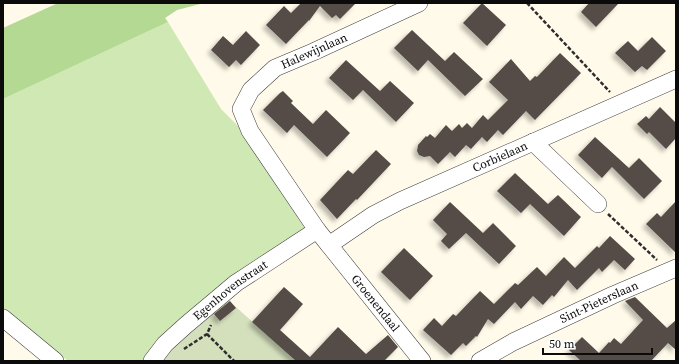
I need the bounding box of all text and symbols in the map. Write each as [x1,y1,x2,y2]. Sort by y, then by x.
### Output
street label: Halewijnlaan [278,29,350,73]
street label: Corbielaan [470,138,530,176]
street label: Egenhovenstraat [190,257,271,324]
street label: Groenendaal [348,271,404,335]
street label: Sint-Pieterslaan [557,277,641,327]
scale bar [543,330,652,356]
text: 50 m [549,336,575,352]

